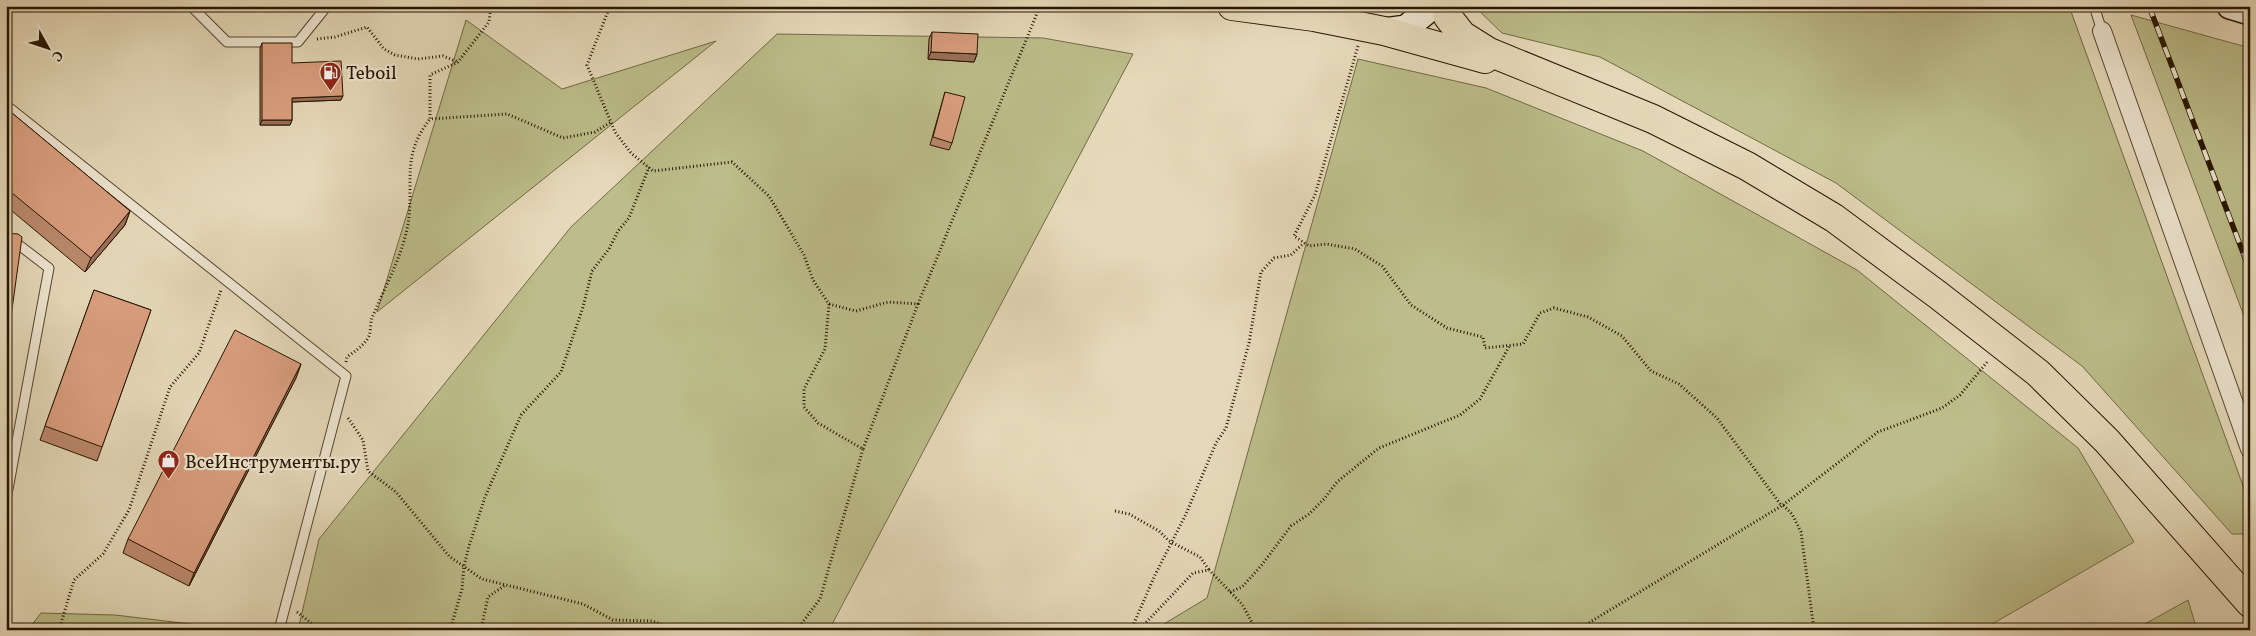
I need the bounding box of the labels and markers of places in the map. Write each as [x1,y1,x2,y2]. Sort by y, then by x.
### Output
fuel station icon: Teboil [318,60,342,91]
place label: Teboil [346,61,397,87]
shop icon: ВсеИнструменты.ру [157,449,181,480]
place label: ВсеИнструменты.ру [185,450,361,476]

